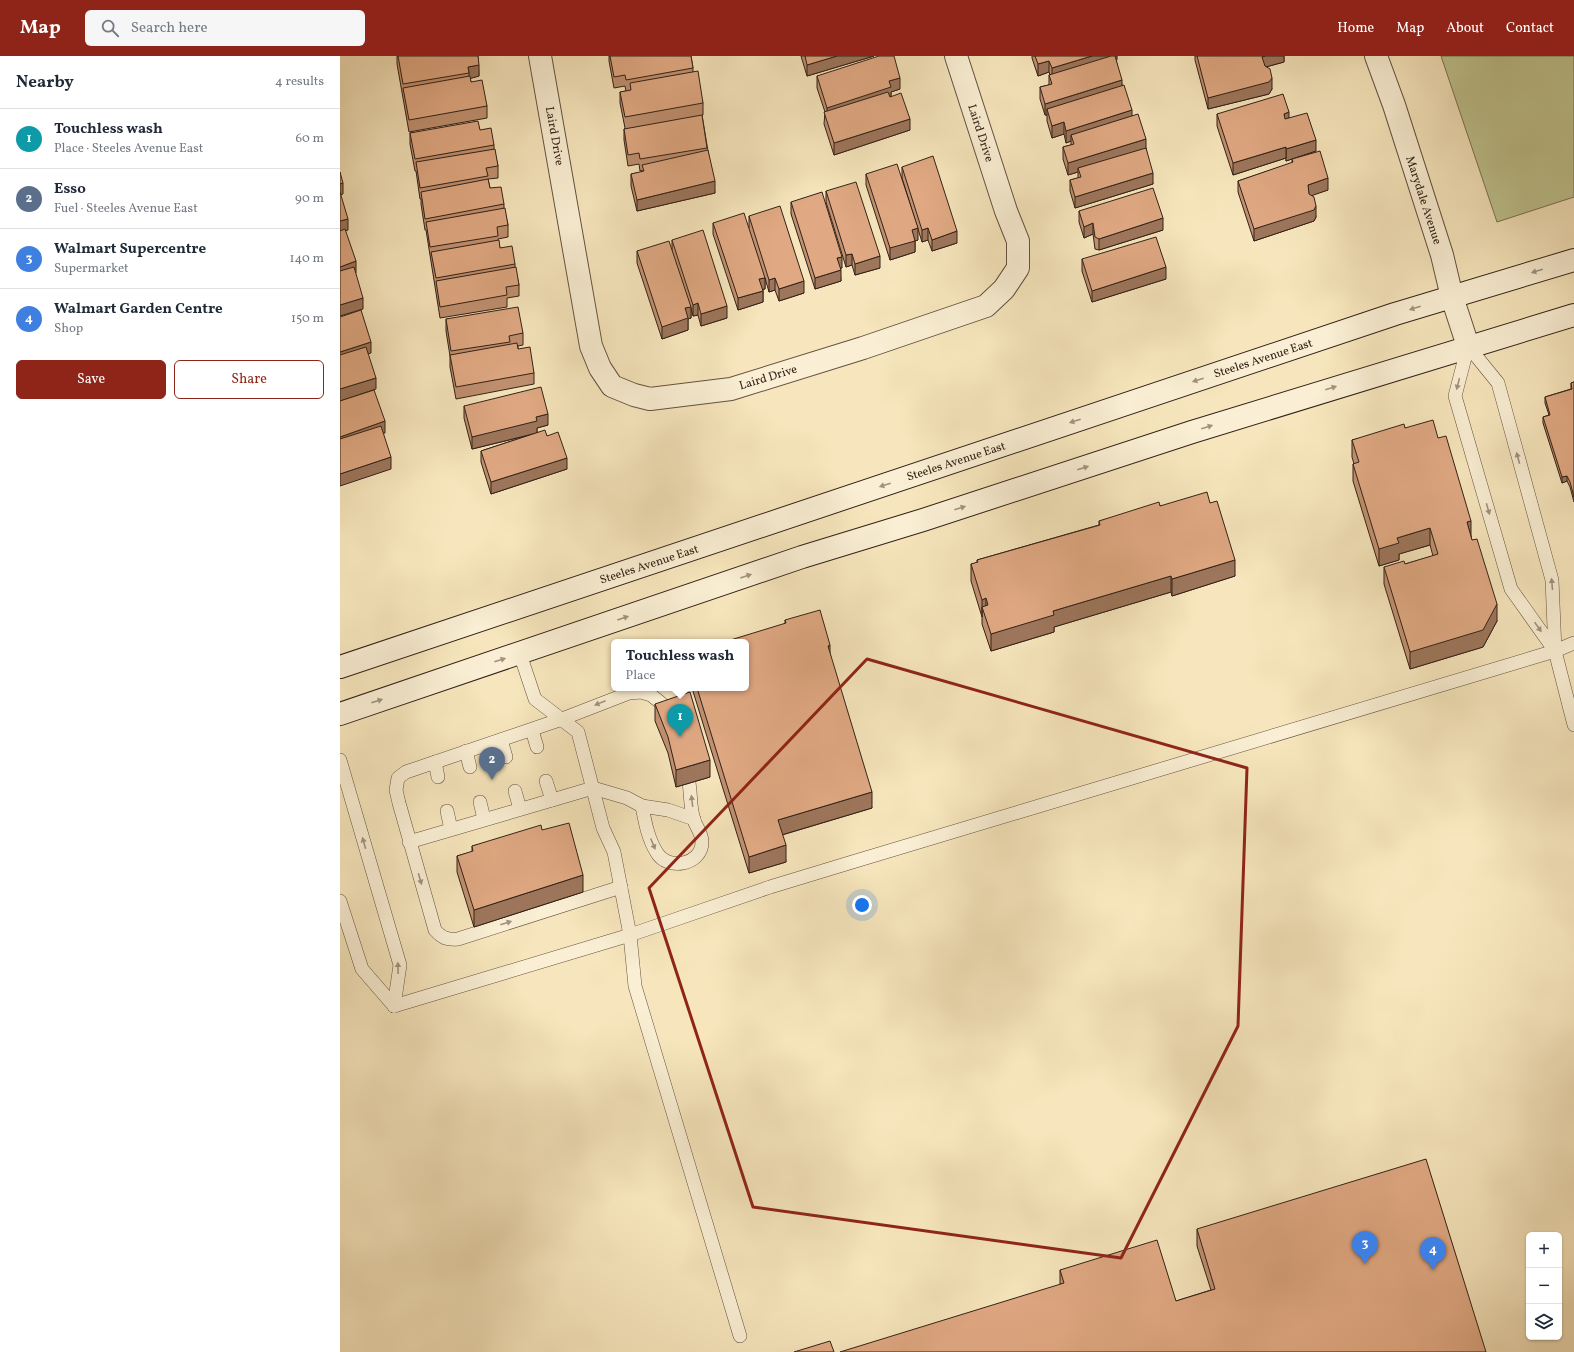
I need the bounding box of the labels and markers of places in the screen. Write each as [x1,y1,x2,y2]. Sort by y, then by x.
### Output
pin: 1 [667,704,693,737]
pin: 2 [479,747,505,780]
pin: 3 [1352,1231,1378,1264]
pin: 4 [1420,1237,1446,1270]

